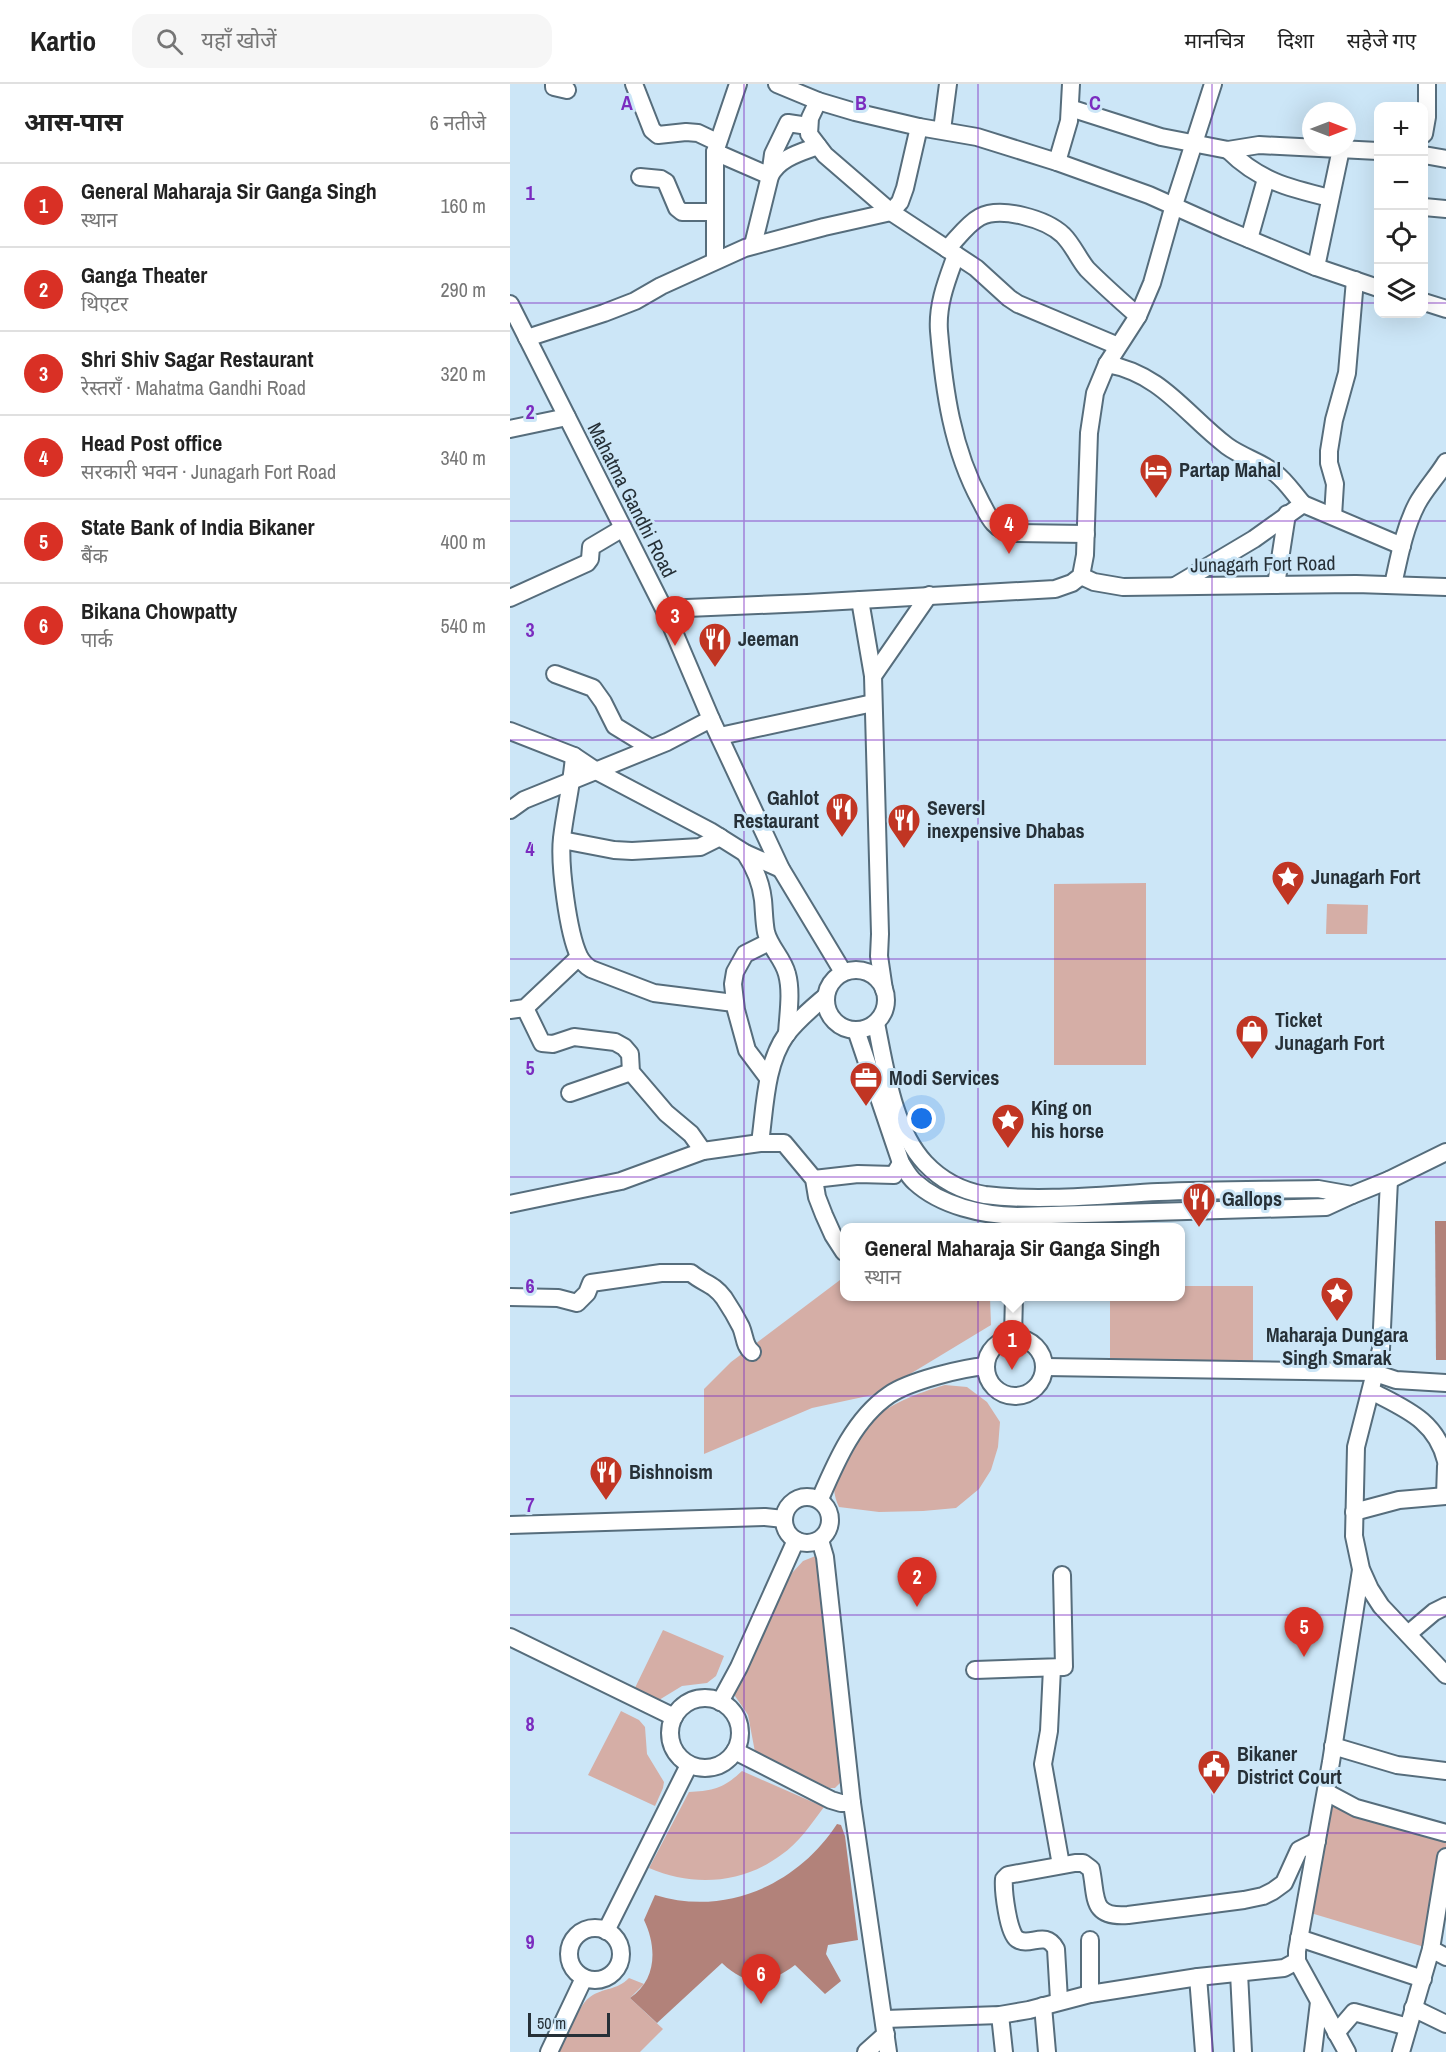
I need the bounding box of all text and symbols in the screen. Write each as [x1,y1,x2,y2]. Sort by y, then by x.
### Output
search box [132,14,552,68]
text: Kartio [30,22,96,60]
icon: search [153,25,186,58]
text: यहाँ खोजें [201,25,277,55]
text: मानचित्र [1185,26,1245,55]
text: दिशा [1278,26,1314,55]
text: सहेजे गए [1347,26,1416,55]
text: A [621,89,633,116]
text: B [855,89,867,116]
text: C [1089,89,1101,116]
north arrow [1302,102,1356,156]
map controls [1374,102,1428,318]
button: + [1374,102,1428,156]
text: आस-पास [24,104,123,139]
text: 6 नतीजे [430,109,486,136]
button: − [1374,156,1428,210]
text: General Maharaja Sir Ganga Singh [81,176,377,206]
text: 1 [525,179,535,206]
text: 1 [39,192,48,219]
text: 160 m [440,192,486,219]
text: स्थान [81,206,117,233]
button: locate [1374,210,1428,264]
text: Ganga Theater [81,260,207,290]
button: layers [1374,264,1428,318]
text: 2 [39,276,48,303]
text: 290 m [440,276,486,303]
text: थिएटर [81,290,128,317]
text: Shri Shiv Sagar Restaurant [81,344,314,374]
text: 3 [39,360,48,387]
text: 320 m [440,360,486,387]
text: रेस्तराँ · Mahatma Gandhi Road [81,374,306,401]
text: 2 [525,398,535,425]
street label: Mahatma Gandhi Road [582,418,683,582]
text: Head Post office [81,428,222,458]
text: 4 [39,444,48,471]
text: 340 m [440,444,486,471]
hotel icon: Partap Mahal [1138,452,1174,499]
place label: Partap Mahal [1179,456,1281,483]
text: सरकारी भवन · Junagarh Fort Road [81,458,336,485]
pin: 4 [990,504,1028,554]
text: State Bank of India Bikaner [81,512,315,542]
text: 5 [39,528,48,555]
text: 400 m [440,528,486,555]
text: बैंक [81,542,108,569]
street label: Junagarh Fort Road [1190,549,1336,578]
text: Bikana Chowpatty [81,596,237,626]
pin: 3 [656,596,694,646]
text: 6 [39,612,48,639]
text: 540 m [440,612,486,639]
text: 3 [525,616,535,643]
restaurant icon: Jeeman [697,621,733,668]
place label: Jeeman [738,625,799,652]
text: पार्क [81,626,113,653]
place label: Gahlot Restaurant [733,784,820,834]
restaurant icon: Gahlot Restaurant [824,791,860,838]
place label: Seversl inexpensive Dhabas [927,794,1085,844]
restaurant icon: Seversl inexpensive Dhabas [886,802,922,849]
text: 4 [525,835,535,862]
place icon: Junagarh Fort [1270,859,1306,906]
place label: Junagarh Fort [1311,863,1421,890]
place label: Ticket Junagarh Fort [1275,1006,1385,1056]
shop icon: Ticket Junagarh Fort [1234,1013,1270,1060]
text: 5 [525,1054,535,1081]
office icon: Modi Services [848,1060,884,1107]
place label: Modi Services [889,1064,999,1091]
place label: King on his horse [1031,1094,1104,1144]
place icon: King on his horse [990,1102,1026,1149]
your location [907,1104,936,1133]
restaurant icon: Gallops [1181,1181,1217,1228]
place label: Gallops [1222,1185,1282,1212]
popup [840,1223,1185,1301]
text: General Maharaja Sir Ganga Singh [865,1233,1160,1263]
text: स्थान [865,1263,901,1290]
text: 6 [525,1272,535,1299]
place icon: Maharaja Dungara Singh Smarak [1319,1275,1355,1322]
pin: 1 [992,1320,1032,1370]
place label: Maharaja Dungara Singh Smarak [1266,1321,1408,1371]
restaurant icon: Bishnoism [588,1454,624,1501]
place label: Bishnoism [629,1458,713,1485]
text: 7 [525,1491,535,1518]
pin: 2 [898,1558,936,1607]
pin: 5 [1284,1608,1324,1657]
text: 8 [525,1710,535,1737]
place label: Bikaner District Court [1237,1740,1342,1790]
public building icon: Bikaner District Court [1196,1748,1232,1795]
text: 9 [525,1928,535,1955]
pin: 6 [742,1954,780,2004]
scale bar [528,2010,610,2038]
text: 50 m [537,2012,566,2034]

